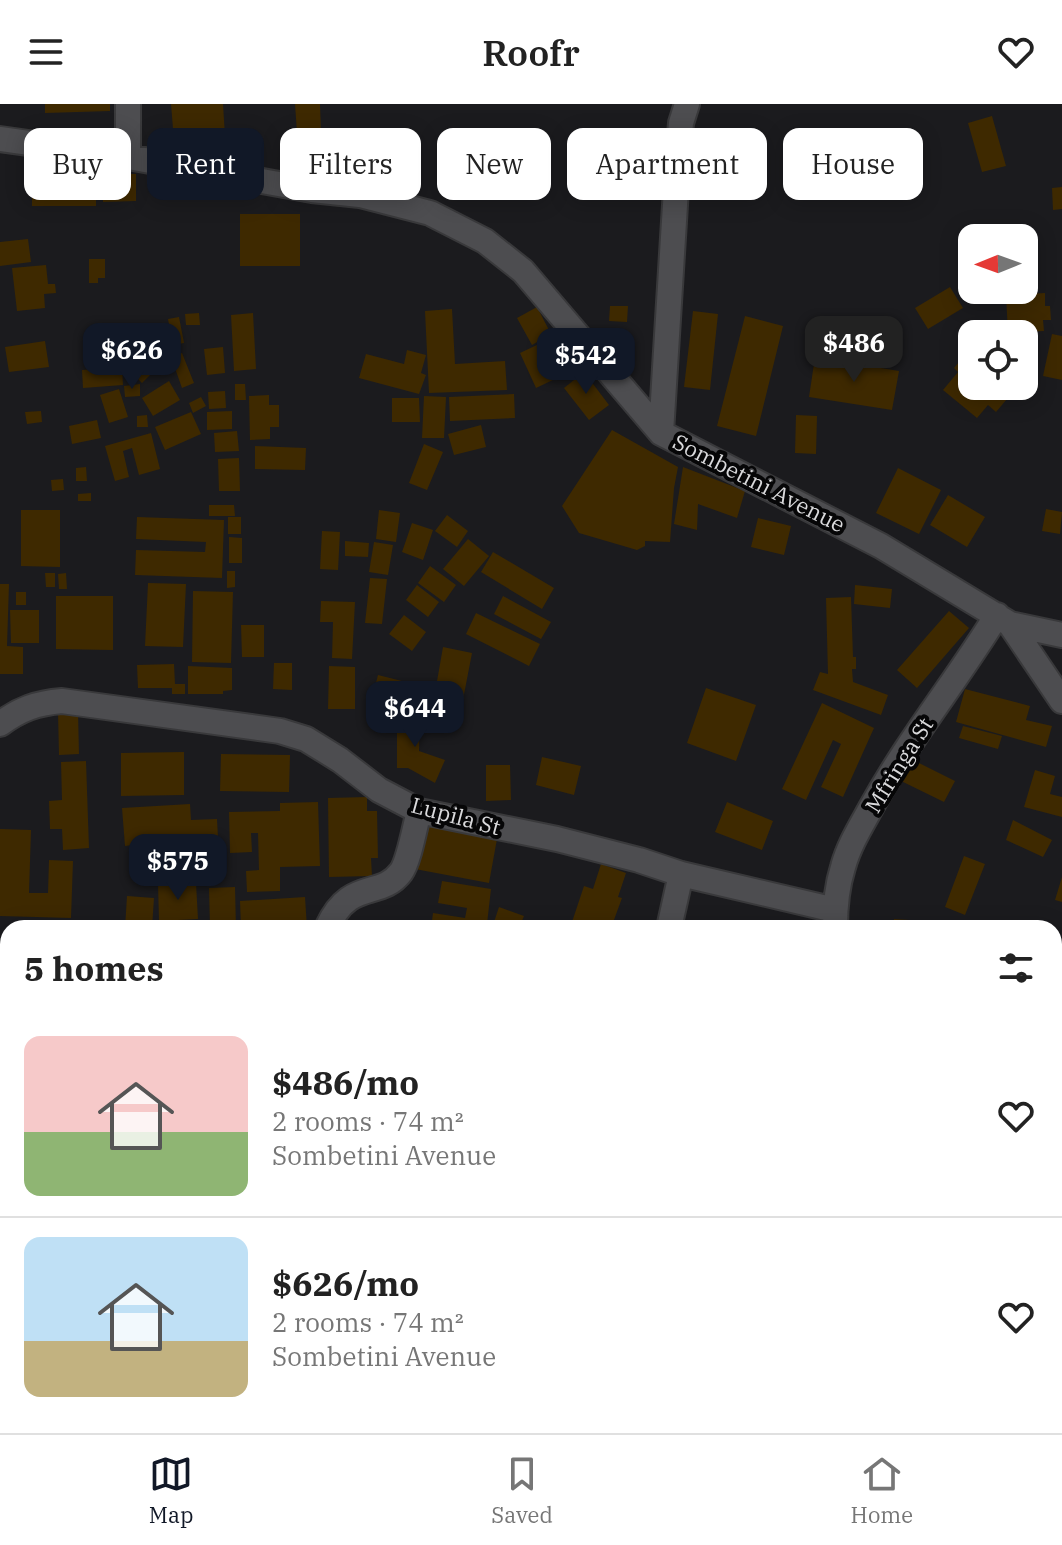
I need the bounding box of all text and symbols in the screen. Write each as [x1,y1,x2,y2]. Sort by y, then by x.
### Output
text: Roofr [482,29,580,76]
icon: menu [24,30,68,74]
icon: heart [994,30,1038,74]
chip: Buy [24,128,131,200]
chip: Rent [147,128,264,200]
chip: Filters [280,128,421,200]
chip: New [437,128,551,200]
chip: Apartment [567,128,767,200]
chip: House [783,128,923,200]
north arrow [958,224,1038,304]
map controls [958,224,1038,400]
pin: $486 [807,316,901,384]
button: locate [958,320,1038,400]
pin: $626 [85,323,179,391]
text: $486 [823,325,885,359]
pin: $542 [539,328,633,396]
text: $626 [101,332,163,366]
text: $542 [555,337,617,371]
street label: Sombetini Avenue [668,427,850,539]
pin: $644 [368,681,462,749]
text: $644 [384,690,446,724]
street label: Mfringa St [858,711,939,818]
street label: Lupila St [408,790,504,841]
pin: $575 [131,834,225,902]
text: $575 [147,843,209,877]
text: 5 homes [24,946,164,990]
icon: filters [994,946,1038,990]
text: $486/mo [272,1060,419,1104]
icon: home [88,1068,184,1164]
icon: heart [994,1094,1038,1138]
text: 2 rooms · 74 m² [272,1104,464,1138]
text: Sombetini Avenue [272,1138,496,1172]
text: $626/mo [272,1261,419,1305]
icon: home [88,1269,184,1365]
icon: heart [994,1295,1038,1339]
text: 2 rooms · 74 m² [272,1305,464,1339]
text: Sombetini Avenue [272,1339,496,1373]
tab: Map [149,1452,194,1529]
tab: Saved [491,1452,553,1529]
tab: Home [851,1452,913,1529]

